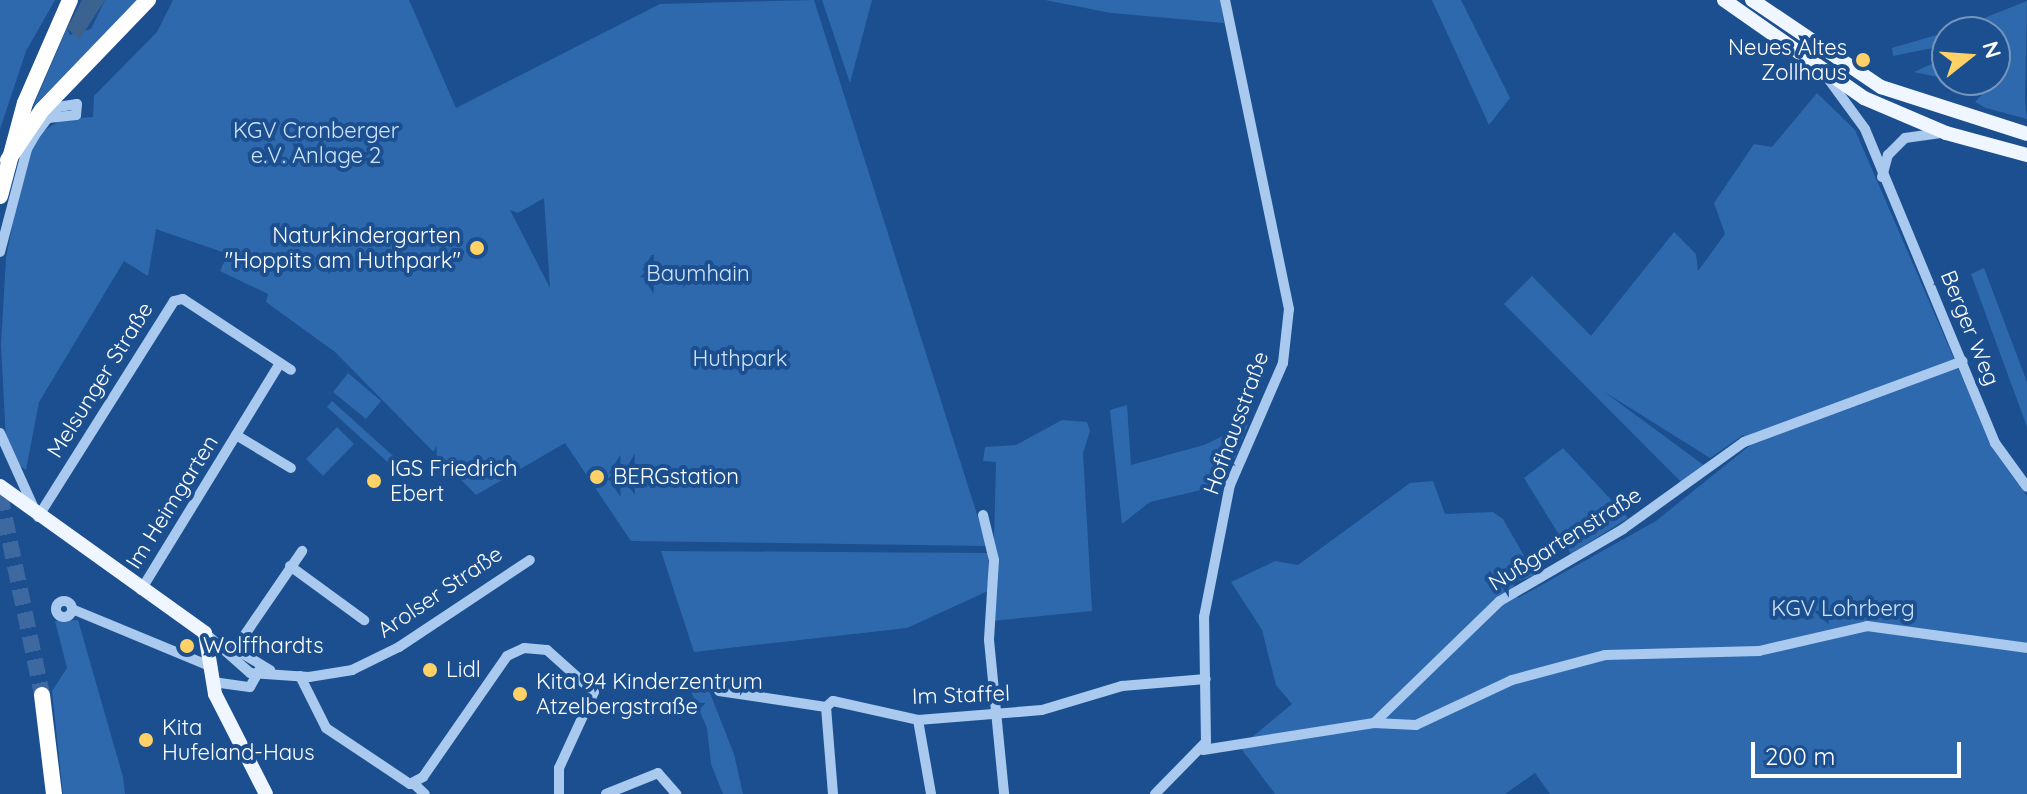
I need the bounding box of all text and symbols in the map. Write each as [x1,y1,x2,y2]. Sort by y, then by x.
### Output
north arrow [1931,16,2011,96]
place label: Neues Altes Zollhaus [1728,34,1847,86]
text: N [1976,38,2008,61]
marker: Neues Altes Zollhaus [1854,51,1872,69]
park label: KGV Cronberger e.V. Anlage 2 [233,117,399,168]
place label: Naturkindergarten "Hoppits am Huthpark" [225,222,461,274]
marker: Naturkindergarten "Hoppits am Huthpark" [468,239,486,257]
park label: Baumhain [646,261,750,287]
street label: Berger Weg [1935,266,2005,390]
street label: Melsunger Straße [41,297,159,463]
park label: Huthpark [692,346,788,372]
street label: Hofhausstraße [1198,348,1274,498]
street label: Im Heimgarten [120,430,224,574]
place label: IGS Friedrich Ebert [390,455,517,506]
place label: BERGstation [613,464,739,490]
marker: BERGstation [588,468,606,486]
marker: IGS Friedrich Ebert [365,472,383,490]
street label: Nußgartenstraße [1484,481,1646,597]
street label: Arolser Straße [373,541,507,643]
park label: KGV Lohrberg [1771,596,1915,622]
place label: Wolffhardts [203,633,323,659]
marker: Wolffhardts [178,637,196,655]
place label: Lidl [446,657,481,683]
marker: Lidl [421,661,439,679]
place label: Kita 94 Kinderzentrum Atzelbergstraße [536,668,763,720]
street label: Im Staffel [912,680,1010,710]
marker: Kita 94 Kinderzentrum Atzelbergstraße [511,685,529,703]
place label: Kita Hufeland-Haus [162,714,315,766]
scale bar [1755,726,1965,776]
marker: Kita Hufeland-Haus [137,731,155,749]
text: 200 m [1765,741,1835,771]

